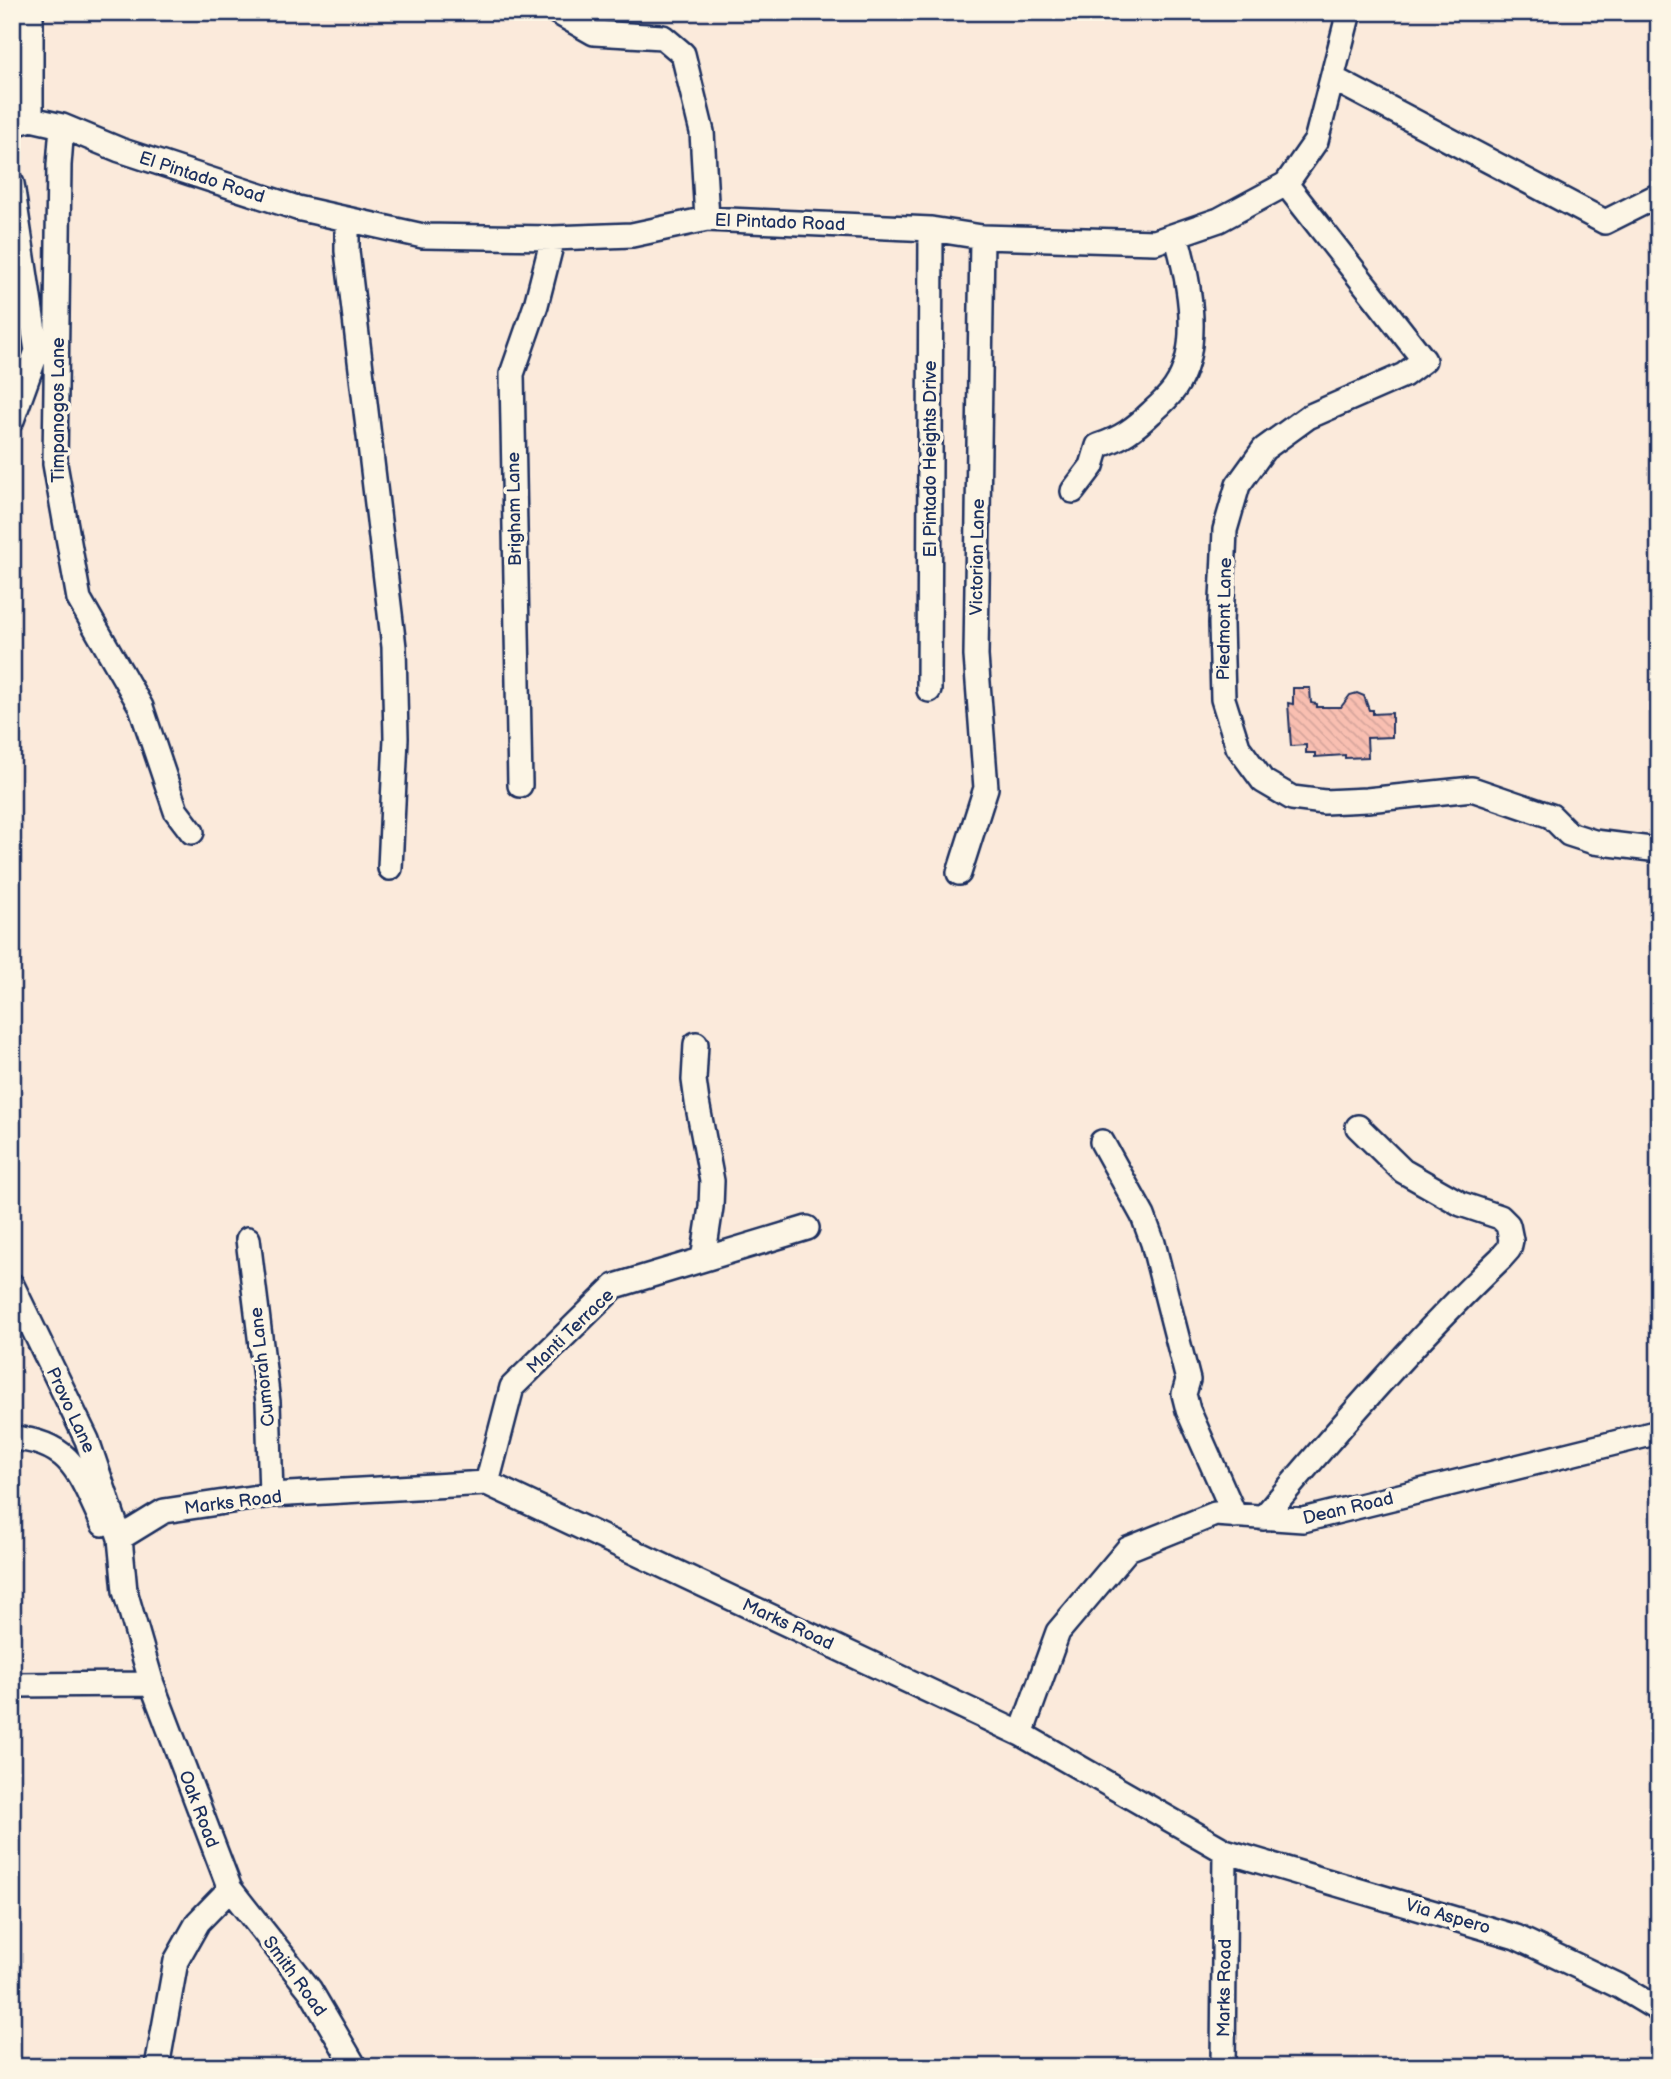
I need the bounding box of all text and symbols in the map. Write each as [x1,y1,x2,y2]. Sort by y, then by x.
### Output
street label: El Pintado Road [137,147,267,208]
street label: El Pintado Road [714,210,846,235]
street label: Timpanogos Lane [48,337,69,483]
street label: El Pintado Heights Drive [920,360,941,557]
street label: Brigham Lane [503,451,526,566]
street label: Victorian Lane [966,498,989,616]
street label: Piedmont Lane [1213,557,1236,681]
street label: Manti Terrace [523,1284,618,1378]
street label: Cumorah Lane [246,1306,279,1428]
street label: Provo Lane [42,1364,100,1457]
street label: Marks Road [183,1486,283,1519]
street label: Dean Road [1301,1488,1395,1529]
street label: Marks Road [739,1594,837,1655]
street label: Oak Road [174,1768,223,1851]
street label: Via Aspero [1403,1894,1493,1939]
street label: Smith Road [259,1932,331,2020]
street label: Marks Road [1213,1939,1236,2037]

